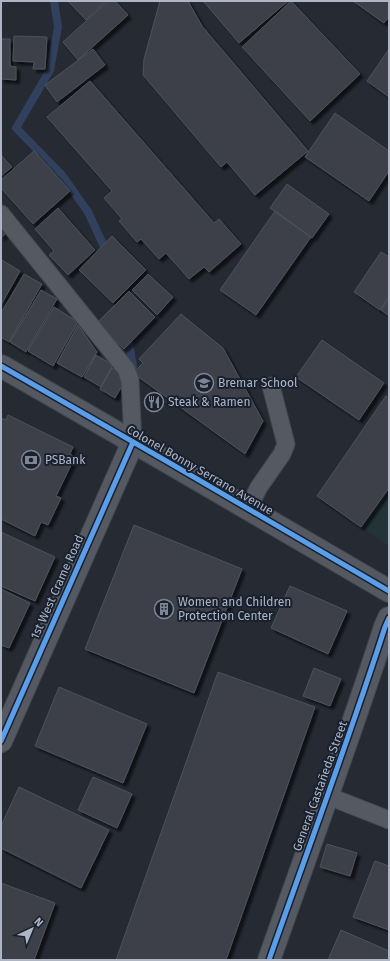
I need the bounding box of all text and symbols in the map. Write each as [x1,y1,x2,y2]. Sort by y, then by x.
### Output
school or university icon: Bremar School [193,372,215,394]
place label: Bremar School [218,376,298,390]
restaurant icon: Steak & Ramen [143,391,165,413]
place label: Steak & Ramen [168,395,250,409]
street label: Colonel Bonny Serrano Avenue [124,422,276,518]
bank icon: PSBank [20,449,42,471]
place label: PSBank [45,453,86,467]
street label: 1st West Crame Road [28,533,86,641]
place label: Women and Children Protection Center [178,595,291,623]
building icon: Women and Children Protection Center [153,598,175,620]
street label: General Castañeda Street [290,718,350,853]
north arrow [12,909,52,949]
text: N [31,915,46,929]

